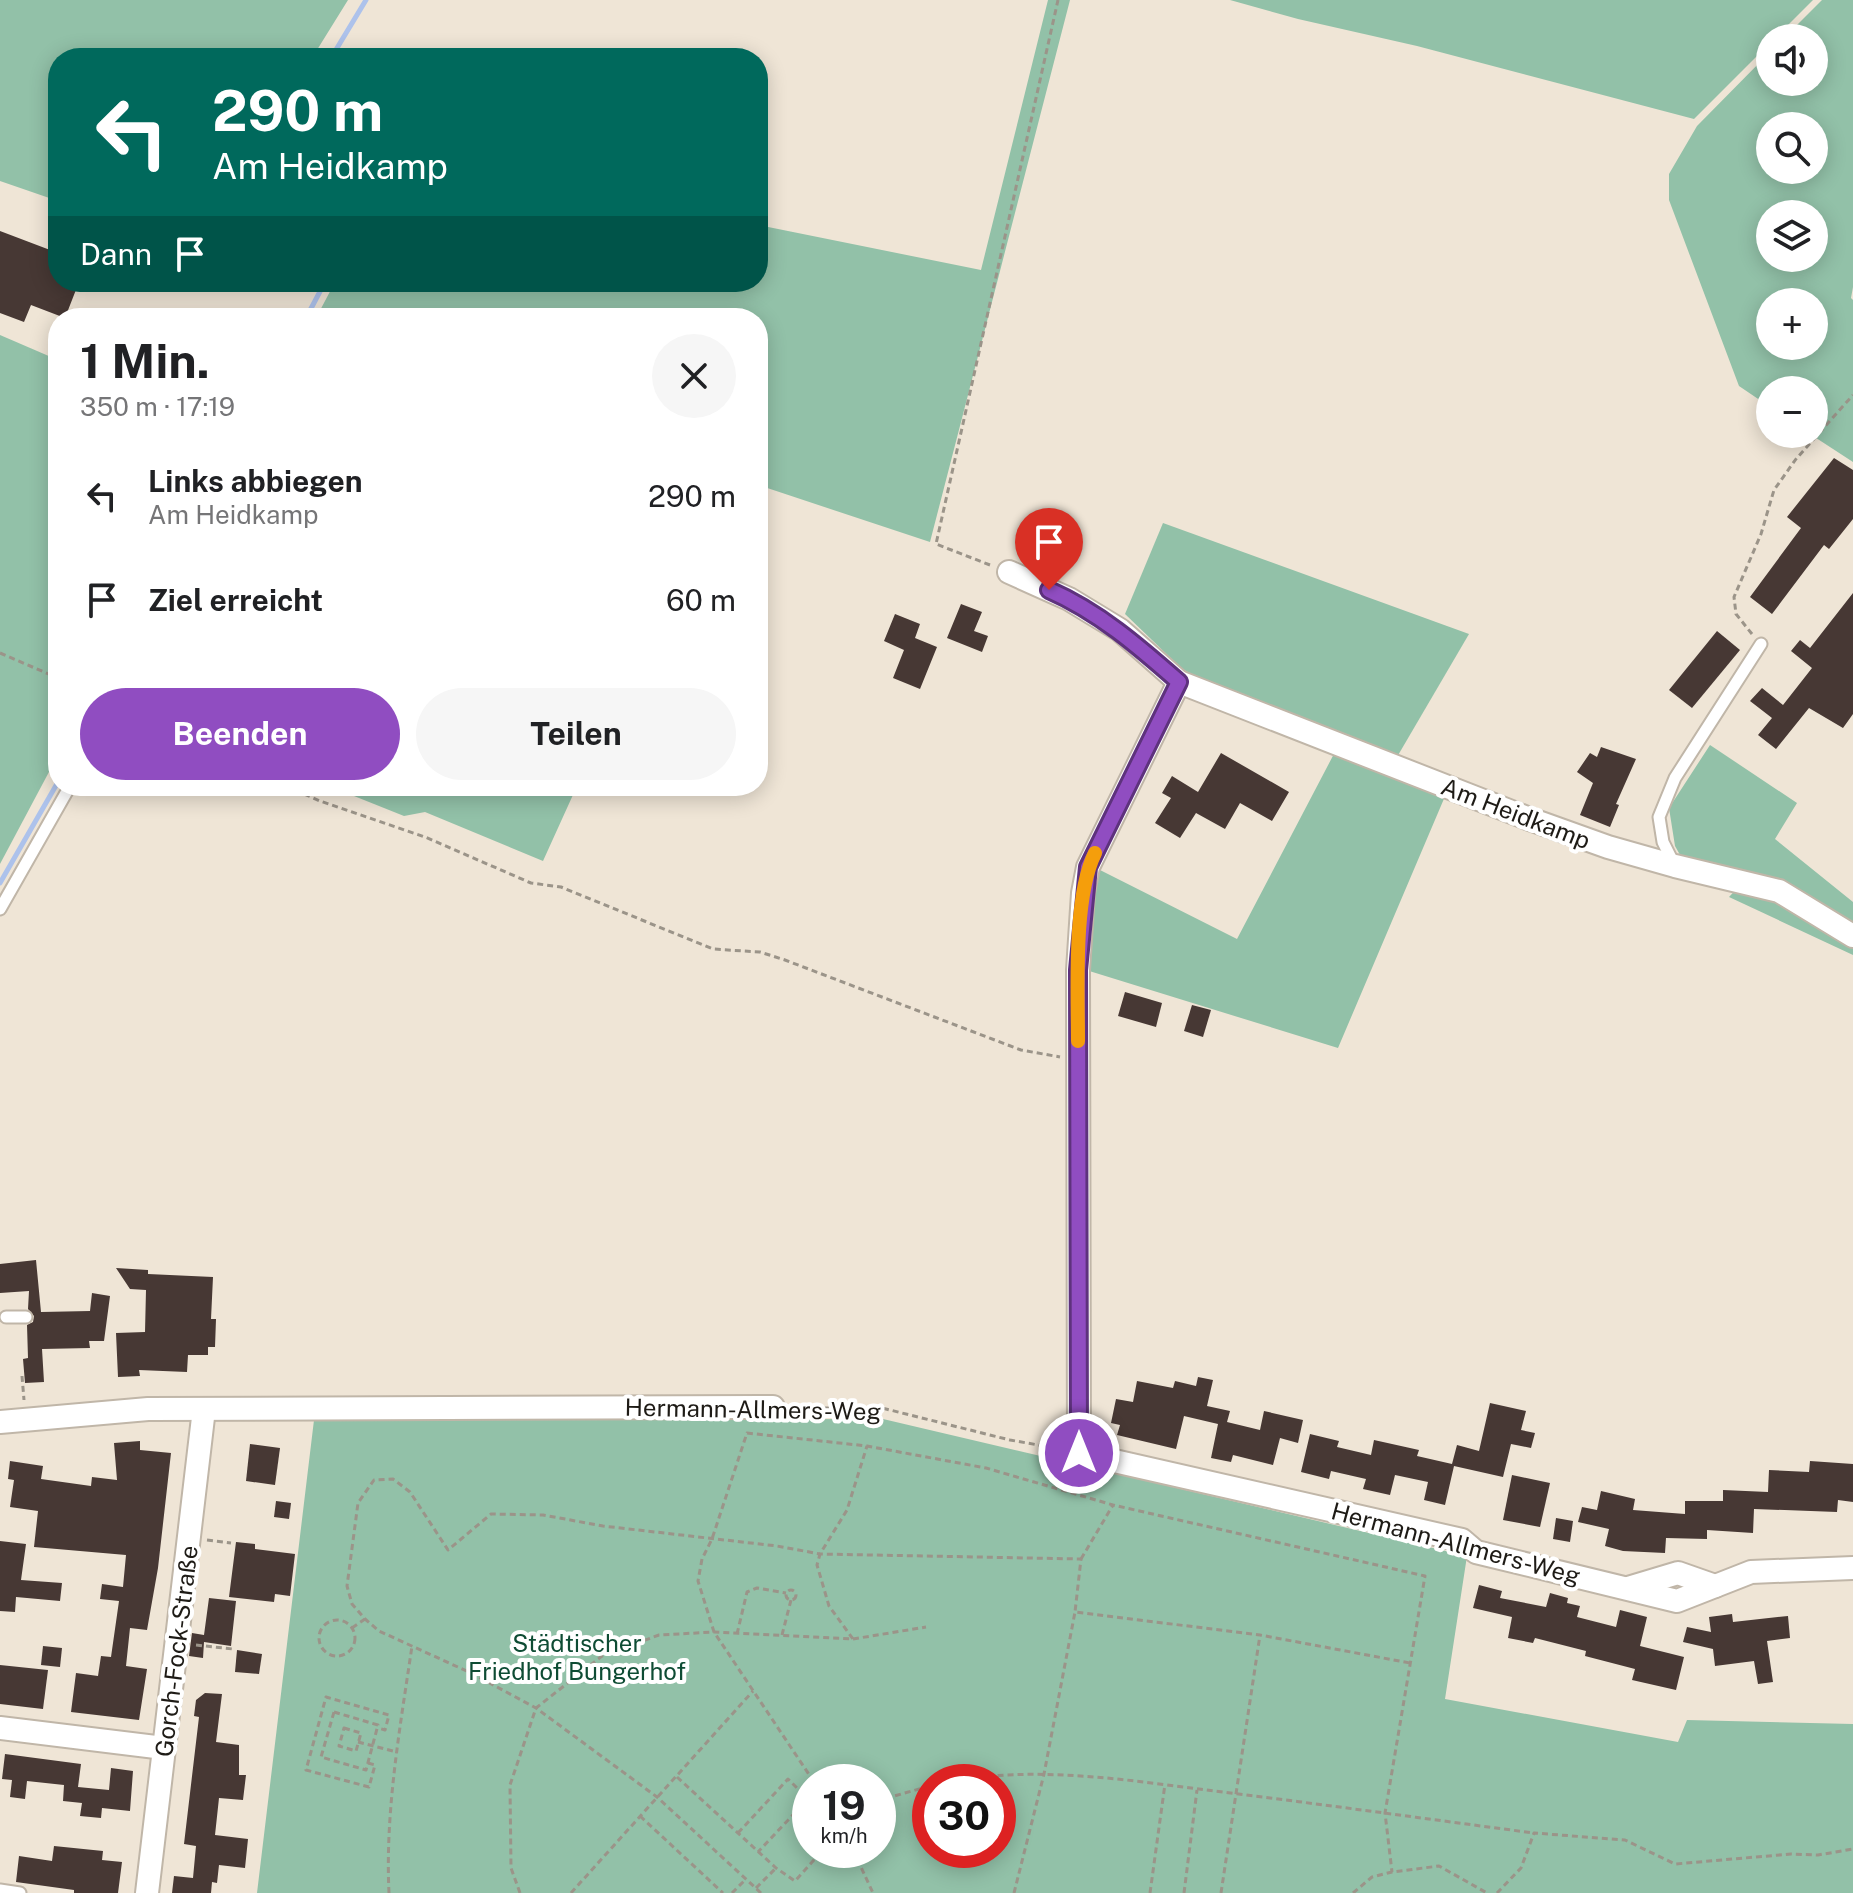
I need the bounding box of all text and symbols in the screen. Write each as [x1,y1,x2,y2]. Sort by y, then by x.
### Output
map controls [1756,24,1828,448]
button: sound [1756,24,1828,96]
text: 290 m [212,78,383,144]
icon: left [80,80,184,184]
button: search [1756,112,1828,184]
text: Am Heidkamp [212,145,448,187]
button: layers [1756,200,1828,272]
icon: arrive [168,232,212,276]
text: Dann [80,236,152,272]
button: + [1756,288,1828,360]
text: 1 Min. [80,332,210,389]
button: close [652,334,736,418]
button: − [1756,376,1828,448]
text: 350 m · 17:19 [80,391,235,422]
text: Links abbiegen [148,463,363,499]
icon: left [80,474,124,518]
text: 290 m [648,478,736,514]
text: Am Heidkamp [148,499,318,530]
pin [1015,508,1083,590]
icon: arrive [1027,520,1071,564]
icon: arrive [80,578,124,622]
text: Ziel erreicht [148,582,323,618]
text: 60 m [666,582,736,618]
button: Beenden [80,688,400,780]
button: Teilen [416,688,736,780]
street label: Am Heidkamp [1438,772,1594,854]
street label: Hermann-Allmers-Weg [624,1393,882,1425]
position arrow [1037,1411,1121,1495]
street label: Hermann-Allmers-Weg [1328,1496,1584,1590]
street label: Gorch-Fock-Straße [149,1544,203,1758]
park label: Städtischer Friedhof Bungerhof [468,1629,686,1685]
speed limit sign: 30 [912,1764,1016,1868]
text: 19 [822,1782,866,1829]
text: km/h [820,1824,868,1848]

